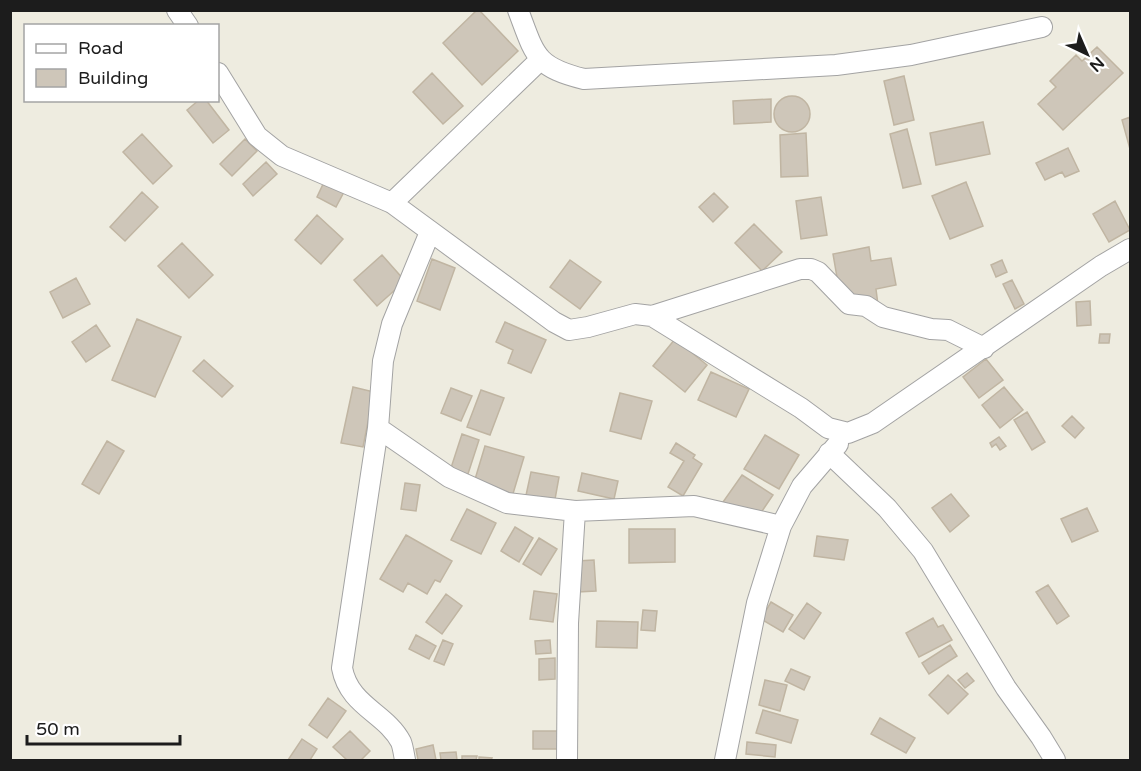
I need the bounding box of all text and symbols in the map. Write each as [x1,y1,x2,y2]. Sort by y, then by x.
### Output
legend [24,24,219,102]
north arrow [1057,24,1117,84]
text: Road [78,37,123,59]
text: N [1085,52,1108,76]
text: Building [78,67,148,89]
scale bar [27,708,180,746]
text: 50 m [36,718,80,740]

